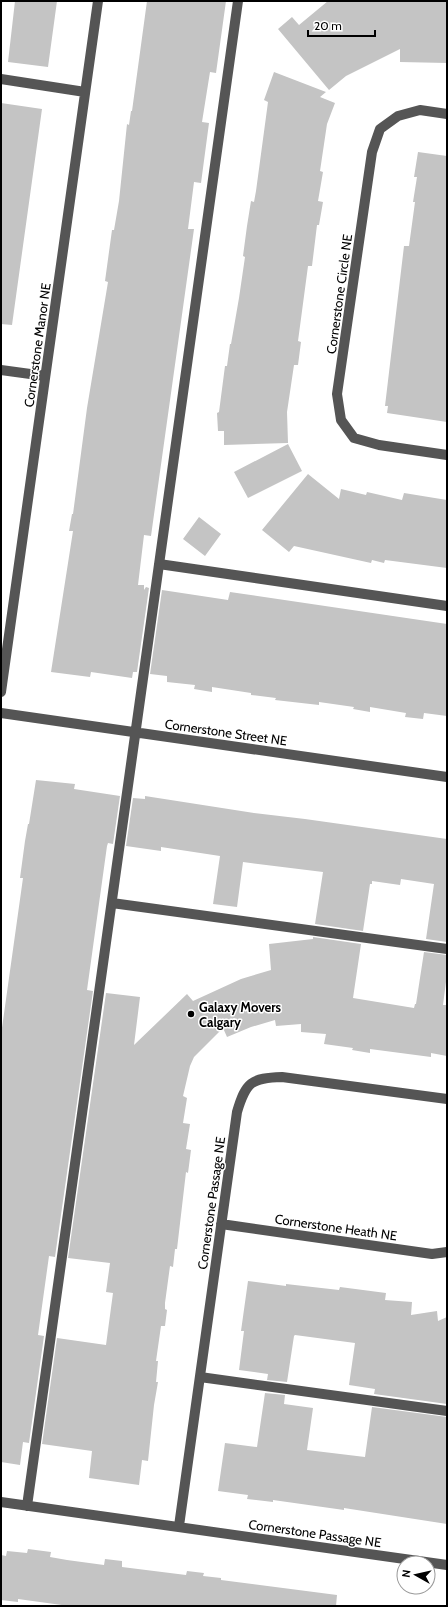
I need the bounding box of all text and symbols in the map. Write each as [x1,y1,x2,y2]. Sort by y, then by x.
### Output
scale bar [308,12,375,38]
text: 20 m [314,18,342,33]
street label: Cornerstone Circle NE [323,233,355,355]
street label: Cornerstone Manor NE [20,282,54,408]
street label: Cornerstone Street NE [164,715,288,749]
place label: Galaxy Movers Calgary [199,999,282,1030]
marker: Galaxy Movers Calgary [186,1009,196,1019]
street label: Cornerstone Passage NE [194,1136,228,1270]
street label: Cornerstone Heath NE [274,1210,398,1244]
street label: Cornerstone Passage NE [248,1516,382,1550]
north arrow [396,1555,436,1595]
text: N [399,1569,414,1578]

